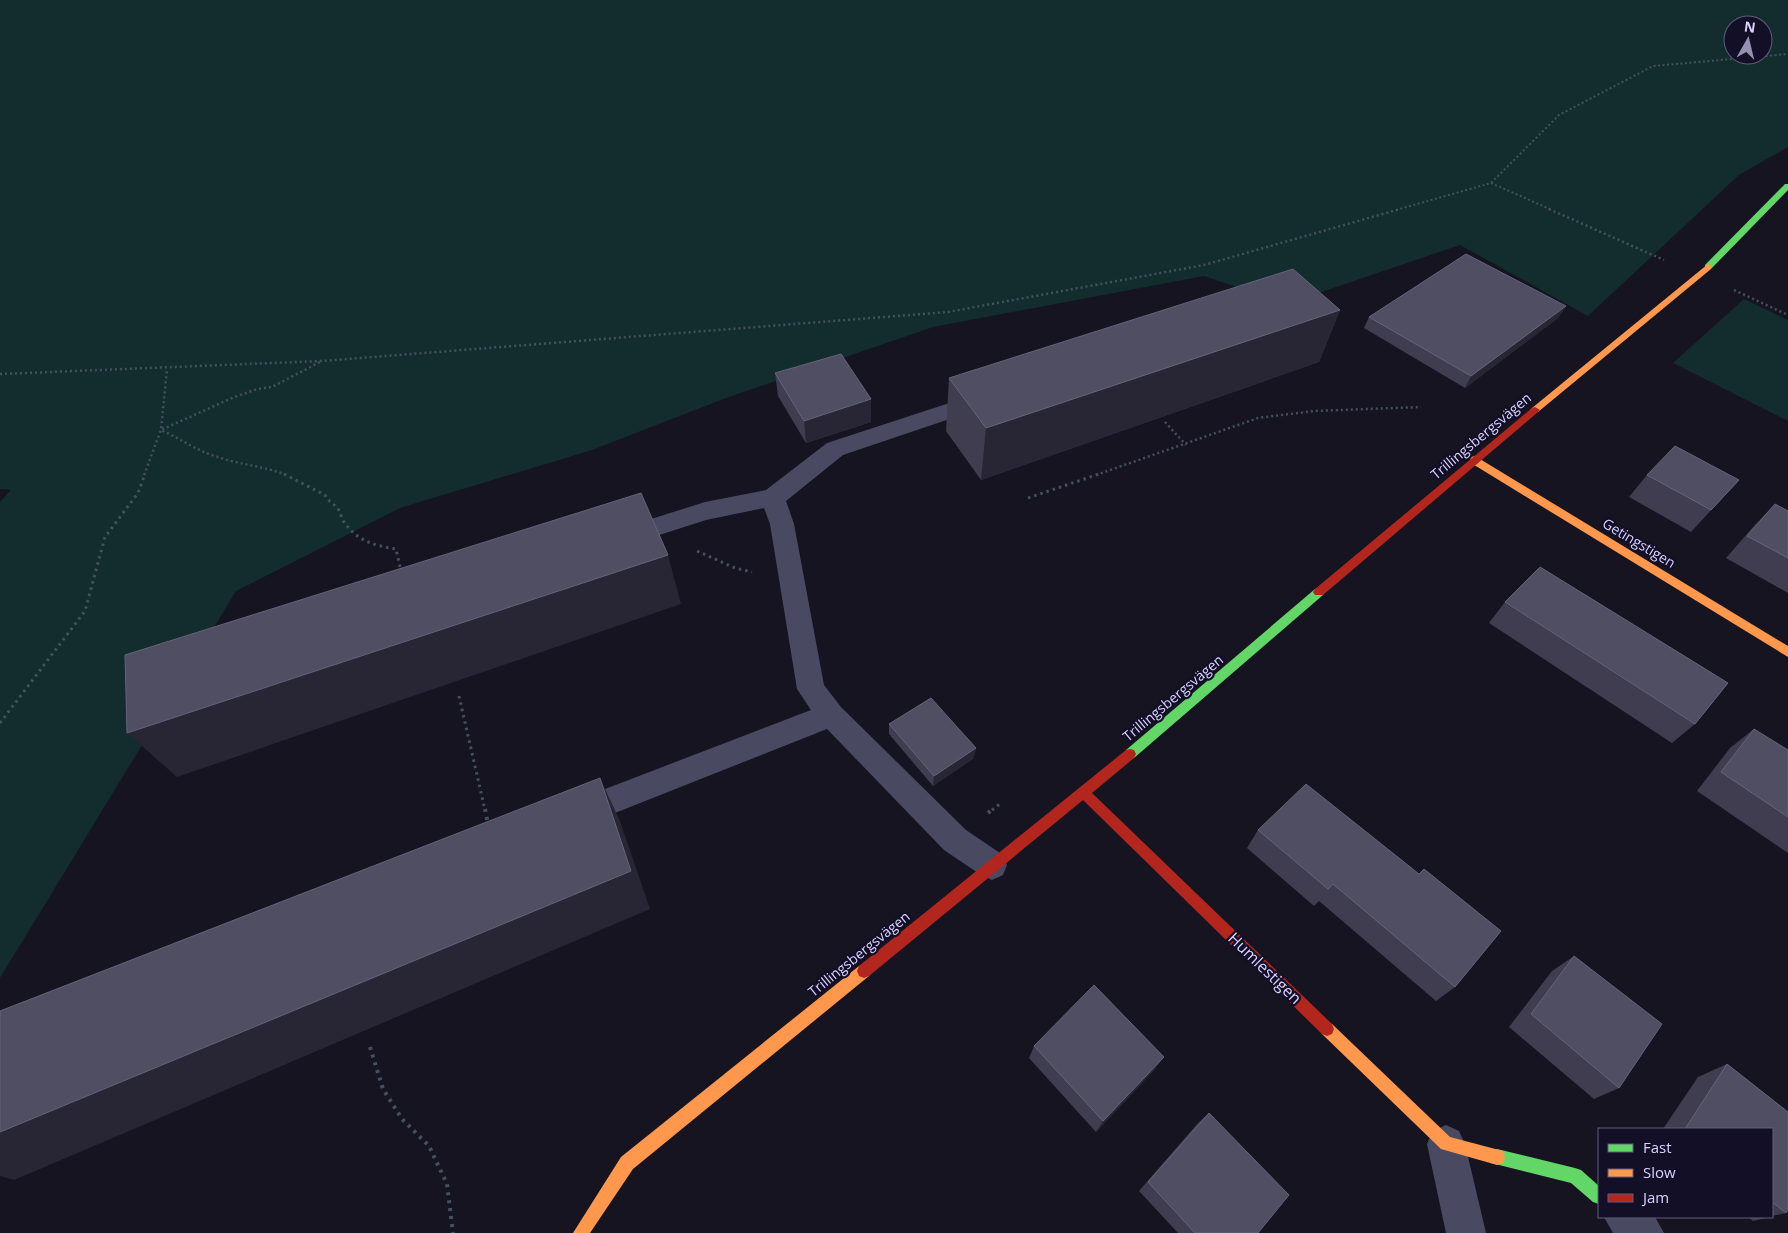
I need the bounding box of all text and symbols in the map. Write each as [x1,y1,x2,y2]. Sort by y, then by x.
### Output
north arrow [1723,15,1773,65]
text: N [1743,16,1757,37]
street label: Trillingsbergsvägen [1426,388,1535,483]
street label: Getingstigen [1599,513,1679,572]
street label: Trillingsbergsvägen [1118,650,1227,745]
street label: Trillingsbergsvägen [804,907,913,1001]
street label: Humlestigen [1223,927,1307,1009]
legend [1598,1128,1773,1218]
text: Fast [1643,1137,1672,1157]
text: Slow [1643,1162,1676,1182]
text: Jam [1641,1187,1669,1207]

